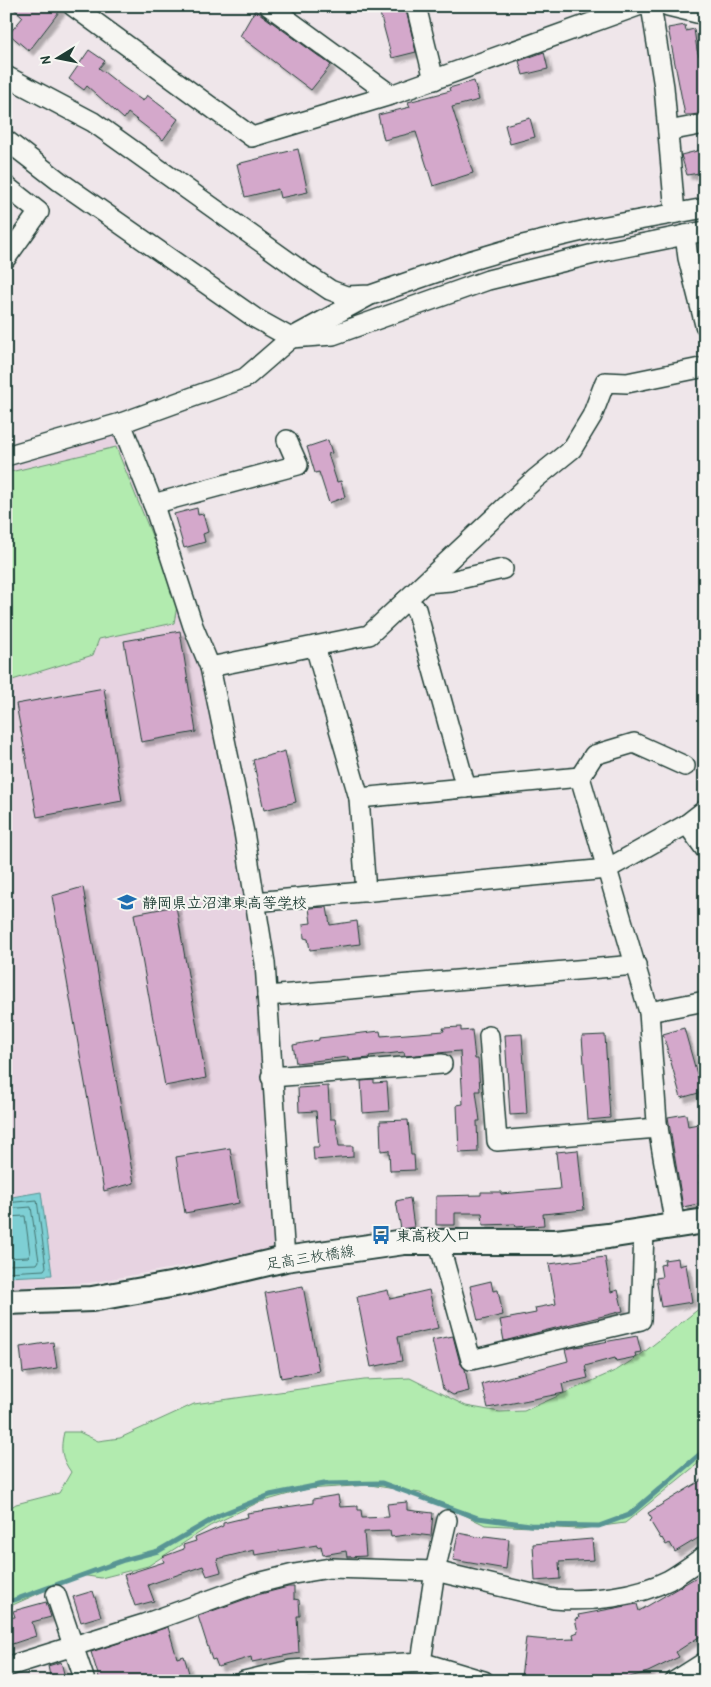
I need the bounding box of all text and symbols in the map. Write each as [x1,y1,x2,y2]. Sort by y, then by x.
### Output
north arrow [32,32,82,82]
text: N [35,54,55,66]
school or university icon: 静岡県立沼津東高等学校 [116,891,138,913]
place label: 静岡県立沼津東高等学校 [142,892,307,913]
bus stop icon: 東高校入口 [370,1224,392,1246]
place label: 東高校入口 [396,1225,471,1246]
street label: 足高三枚橋線 [264,1240,356,1274]

